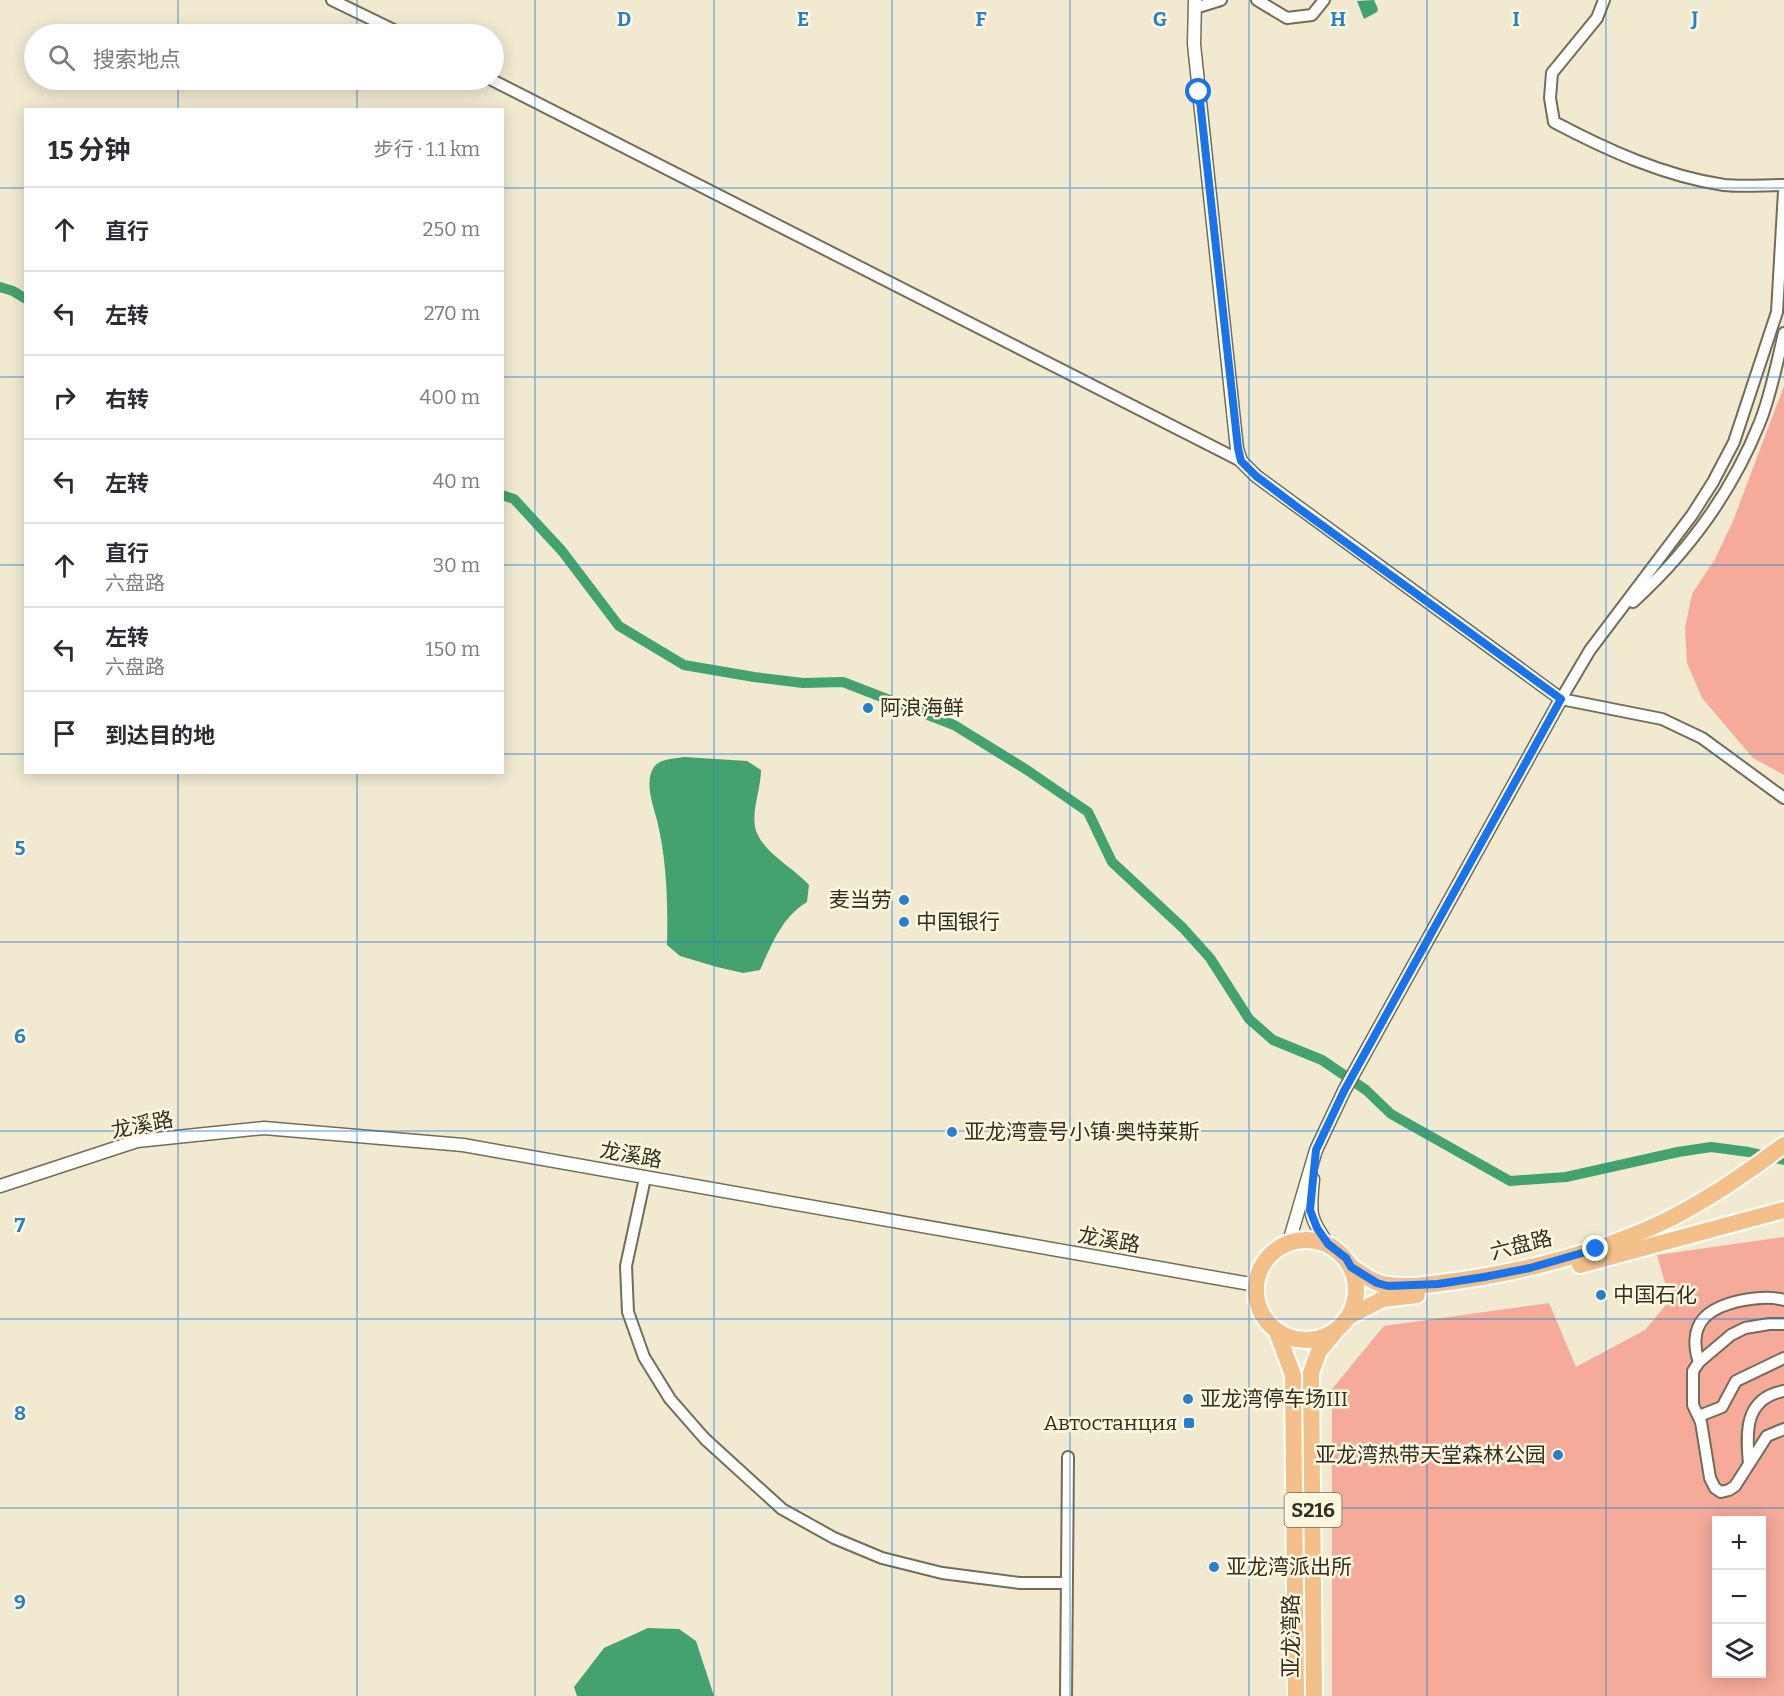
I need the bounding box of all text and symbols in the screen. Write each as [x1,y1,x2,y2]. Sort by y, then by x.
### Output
text: D [617,7,631,31]
text: E [797,7,809,31]
text: F [975,7,987,31]
text: G [1153,7,1167,31]
text: H [1330,7,1346,31]
text: I [1512,7,1520,31]
text: J [1691,7,1699,31]
search box [24,24,504,90]
icon: search [45,41,78,74]
text: 搜索地点 [93,46,181,73]
route start [1185,78,1211,104]
text: 15 分钟 [48,135,130,166]
text: 步行 · 1.1 km [374,137,480,161]
icon: ahead [48,213,81,246]
text: 250 m [423,217,480,241]
text: 直行 [105,218,149,245]
icon: left [48,297,81,330]
text: 270 m [424,301,480,325]
text: 左转 [105,302,149,329]
icon: right [48,381,81,414]
text: 400 m [420,385,480,409]
text: 右转 [105,386,149,413]
icon: left [48,465,81,498]
text: 40 m [432,469,480,493]
text: 左转 [105,470,149,497]
text: 直行 [105,540,149,567]
icon: ahead [48,549,81,582]
text: 30 m [433,553,480,577]
text: 六盘路 [105,571,165,595]
text: 左转 [105,624,149,651]
icon: left [48,633,81,666]
text: 150 m [425,637,480,661]
text: 六盘路 [105,655,165,679]
place label: 阿浪海鲜 [880,695,964,721]
marker: 阿浪海鲜 [861,701,875,715]
icon: arrive [48,717,81,750]
text: 到达目的地 [105,722,215,749]
text: 5 [15,836,26,860]
place label: 麦当劳 [829,887,892,913]
marker: 麦当劳 [897,893,911,907]
place label: 中国银行 [916,909,1000,935]
marker: 中国银行 [897,915,911,929]
text: 6 [14,1024,26,1048]
street label: 龙溪路 [109,1106,175,1144]
place label: 亚龙湾壹号小镇·奥特莱斯 [964,1119,1199,1145]
marker: 亚龙湾壹号小镇·奥特莱斯 [945,1125,959,1139]
street label: 龙溪路 [598,1137,664,1173]
text: 7 [15,1213,26,1237]
street label: 龙溪路 [1076,1222,1142,1258]
street label: 六盘路 [1487,1225,1555,1265]
route end [1582,1235,1608,1261]
place label: 中国石化 [1613,1282,1697,1308]
marker: 中国石化 [1594,1288,1608,1302]
place label: 亚龙湾停车场III [1200,1386,1348,1412]
marker: 亚龙湾停车场III [1181,1392,1195,1406]
text: 8 [14,1401,26,1425]
place label: Автостанция [1044,1410,1177,1436]
marker: Автостанция [1182,1416,1196,1430]
place label: 亚龙湾热带天堂森林公园 [1315,1442,1546,1468]
marker: 亚龙湾热带天堂森林公园 [1551,1448,1565,1462]
road number: S216 [1284,1493,1342,1527]
map controls [1712,1516,1766,1678]
button: + [1712,1516,1766,1570]
place label: 亚龙湾派出所 [1226,1554,1352,1580]
marker: 亚龙湾派出所 [1207,1560,1221,1574]
button: − [1712,1570,1766,1624]
text: 9 [14,1590,26,1614]
street label: 亚龙湾路 [1278,1594,1304,1678]
button: layers [1712,1624,1766,1678]

